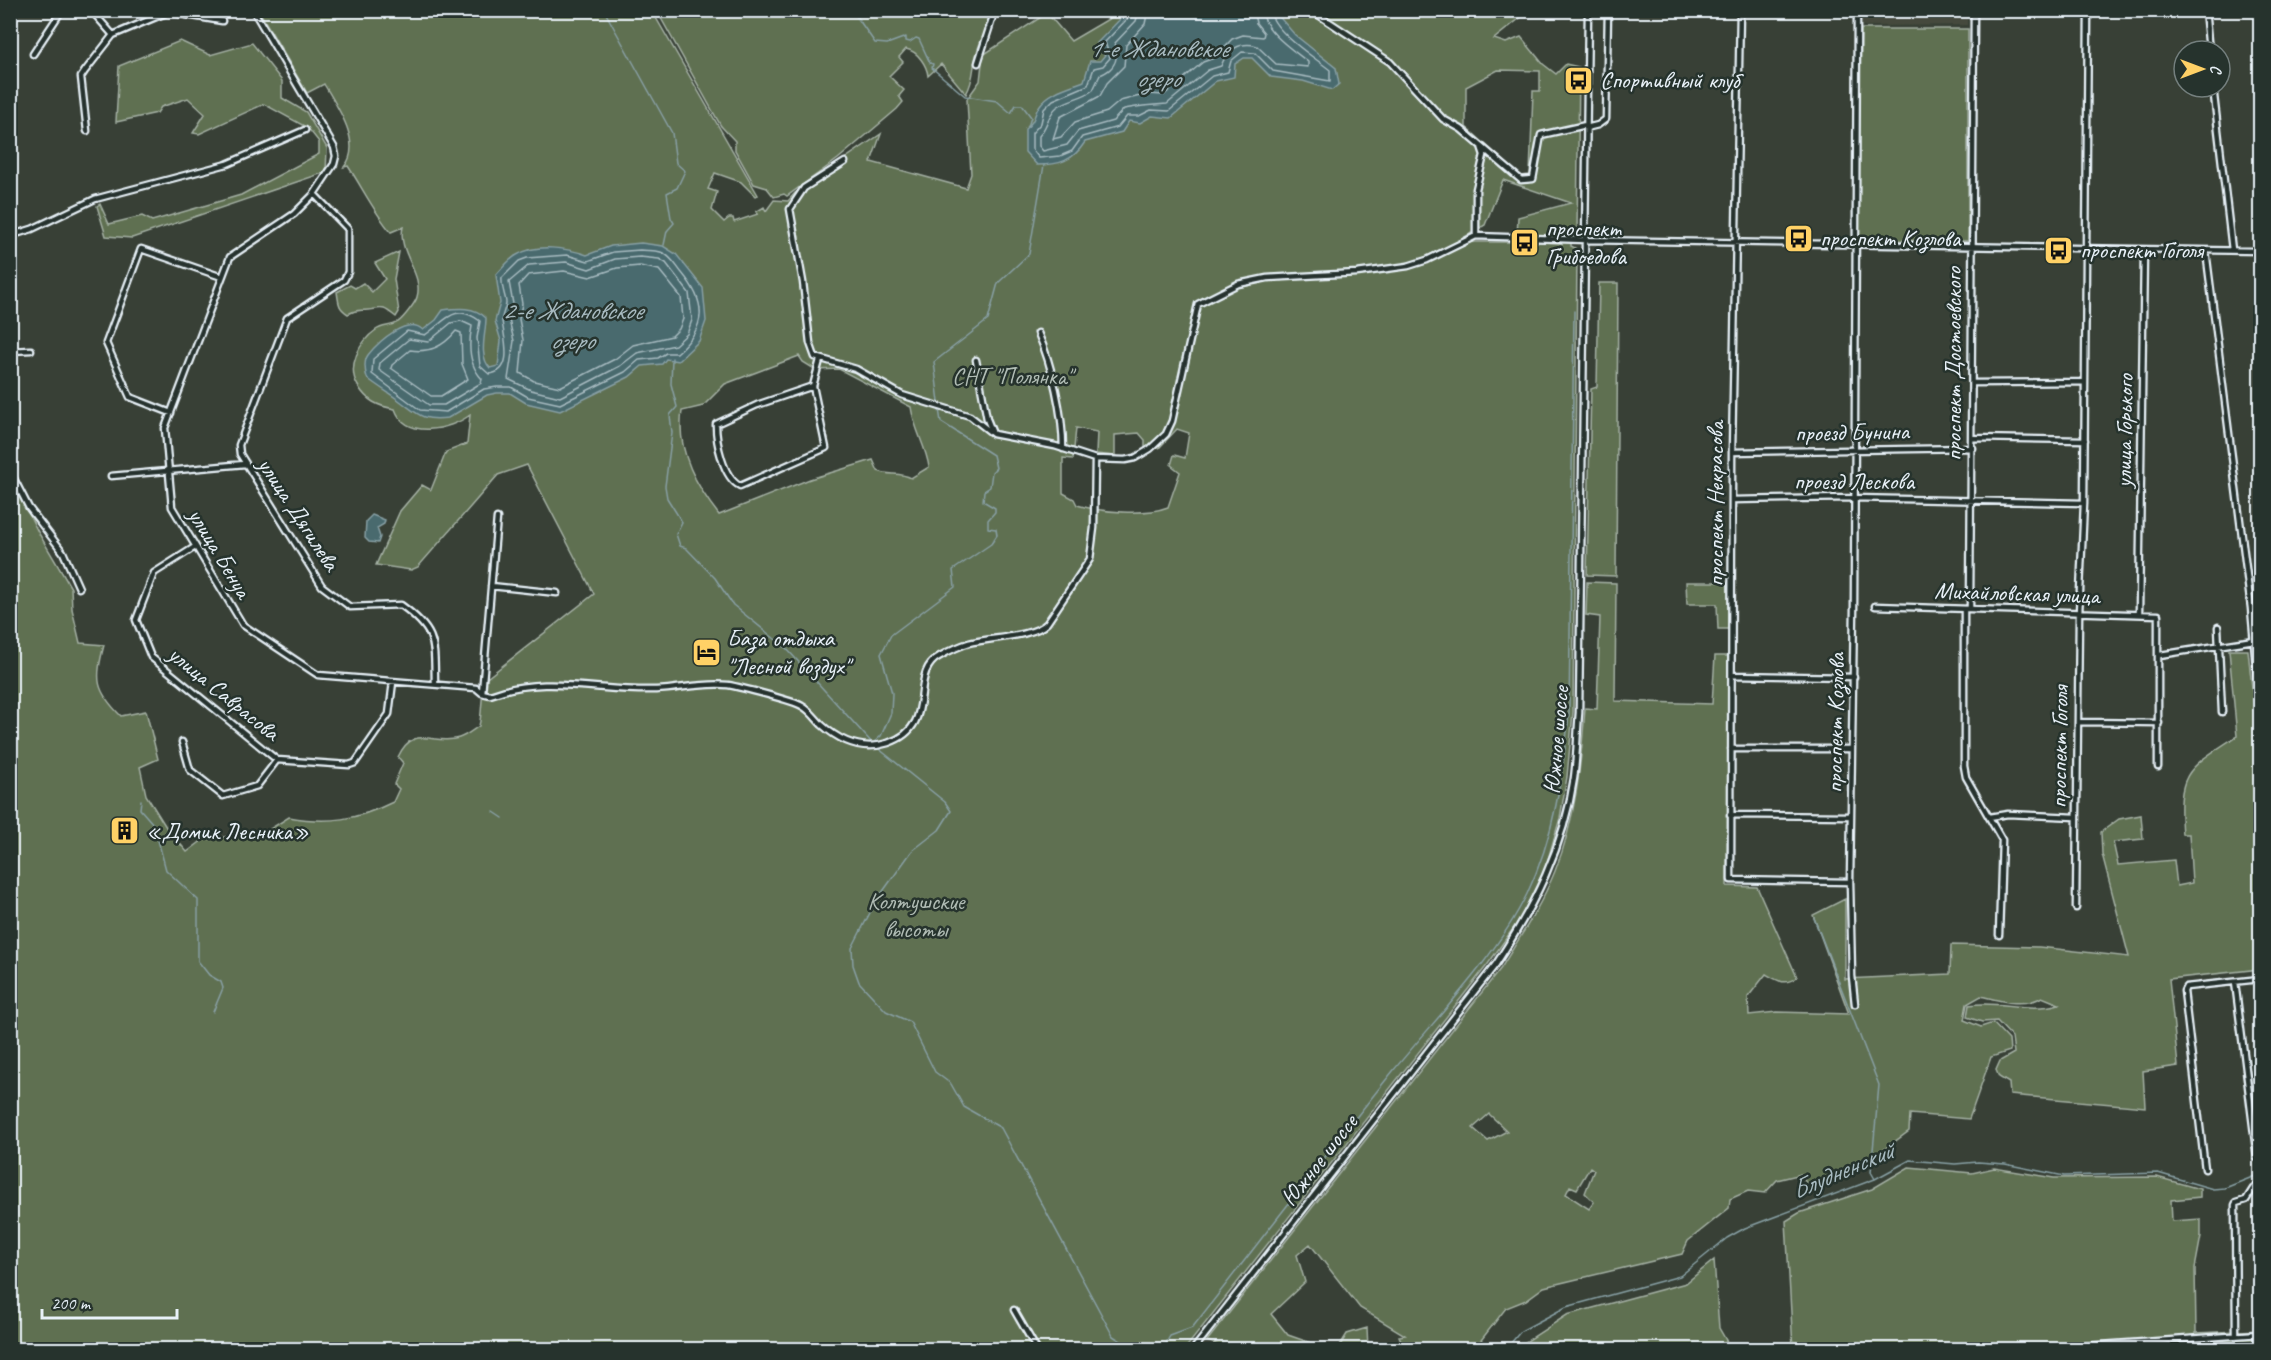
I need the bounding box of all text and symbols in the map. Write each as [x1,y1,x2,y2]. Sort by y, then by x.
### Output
water label: 1-е Ждановское озеро [1088,32,1231,95]
north arrow [2172,39,2232,99]
bus stop icon: Спортивный клуб [1563,64,1595,96]
place label: Спортивный клуб [1600,65,1744,95]
text: С [2206,65,2226,75]
place label: проспект Грибоедова [1546,213,1627,271]
bus stop icon: проспект Козлова [1783,222,1815,254]
place label: проспект Козлова [1820,223,1962,254]
bus stop icon: проспект Грибоедова [1509,226,1541,258]
bus stop icon: проспект Гоголя [2043,234,2075,266]
place label: проспект Гоголя [2080,235,2204,265]
street label: проспект Достоевского [1938,265,1968,461]
water label: 2-е Ждановское озеро [502,294,645,357]
park label: СНТ "Полянка" [952,361,1077,391]
street label: улица Горького [2108,372,2140,490]
street label: проезд Бунина [1795,416,1911,448]
street label: проспект Некрасова [1700,419,1730,587]
street label: улица Дягилева [250,450,348,578]
street label: проезд Лескова [1794,466,1915,496]
street label: улица Бенуа [180,501,260,605]
street label: Михайловская улица [1934,575,2102,611]
place label: База отдыха "Лесной воздух" [727,623,854,681]
hotel icon: База отдыха "Лесной воздух" [690,636,722,668]
street label: улица Саврасова [161,638,287,748]
street label: проспект Козлова [1819,651,1852,793]
street label: Южное шоссе [1536,683,1576,795]
street label: проспект Гоголя [2043,684,2075,809]
building icon: «Домик Лесника» [109,815,141,847]
place label: «Домик Лесника» [146,816,309,846]
park label: Колтушские высоты [868,886,967,944]
street label: Южное шоссе [1274,1106,1365,1212]
water label: Блудненский [1786,1132,1903,1207]
scale bar [42,1282,177,1320]
text: 200 m [51,1292,92,1314]

